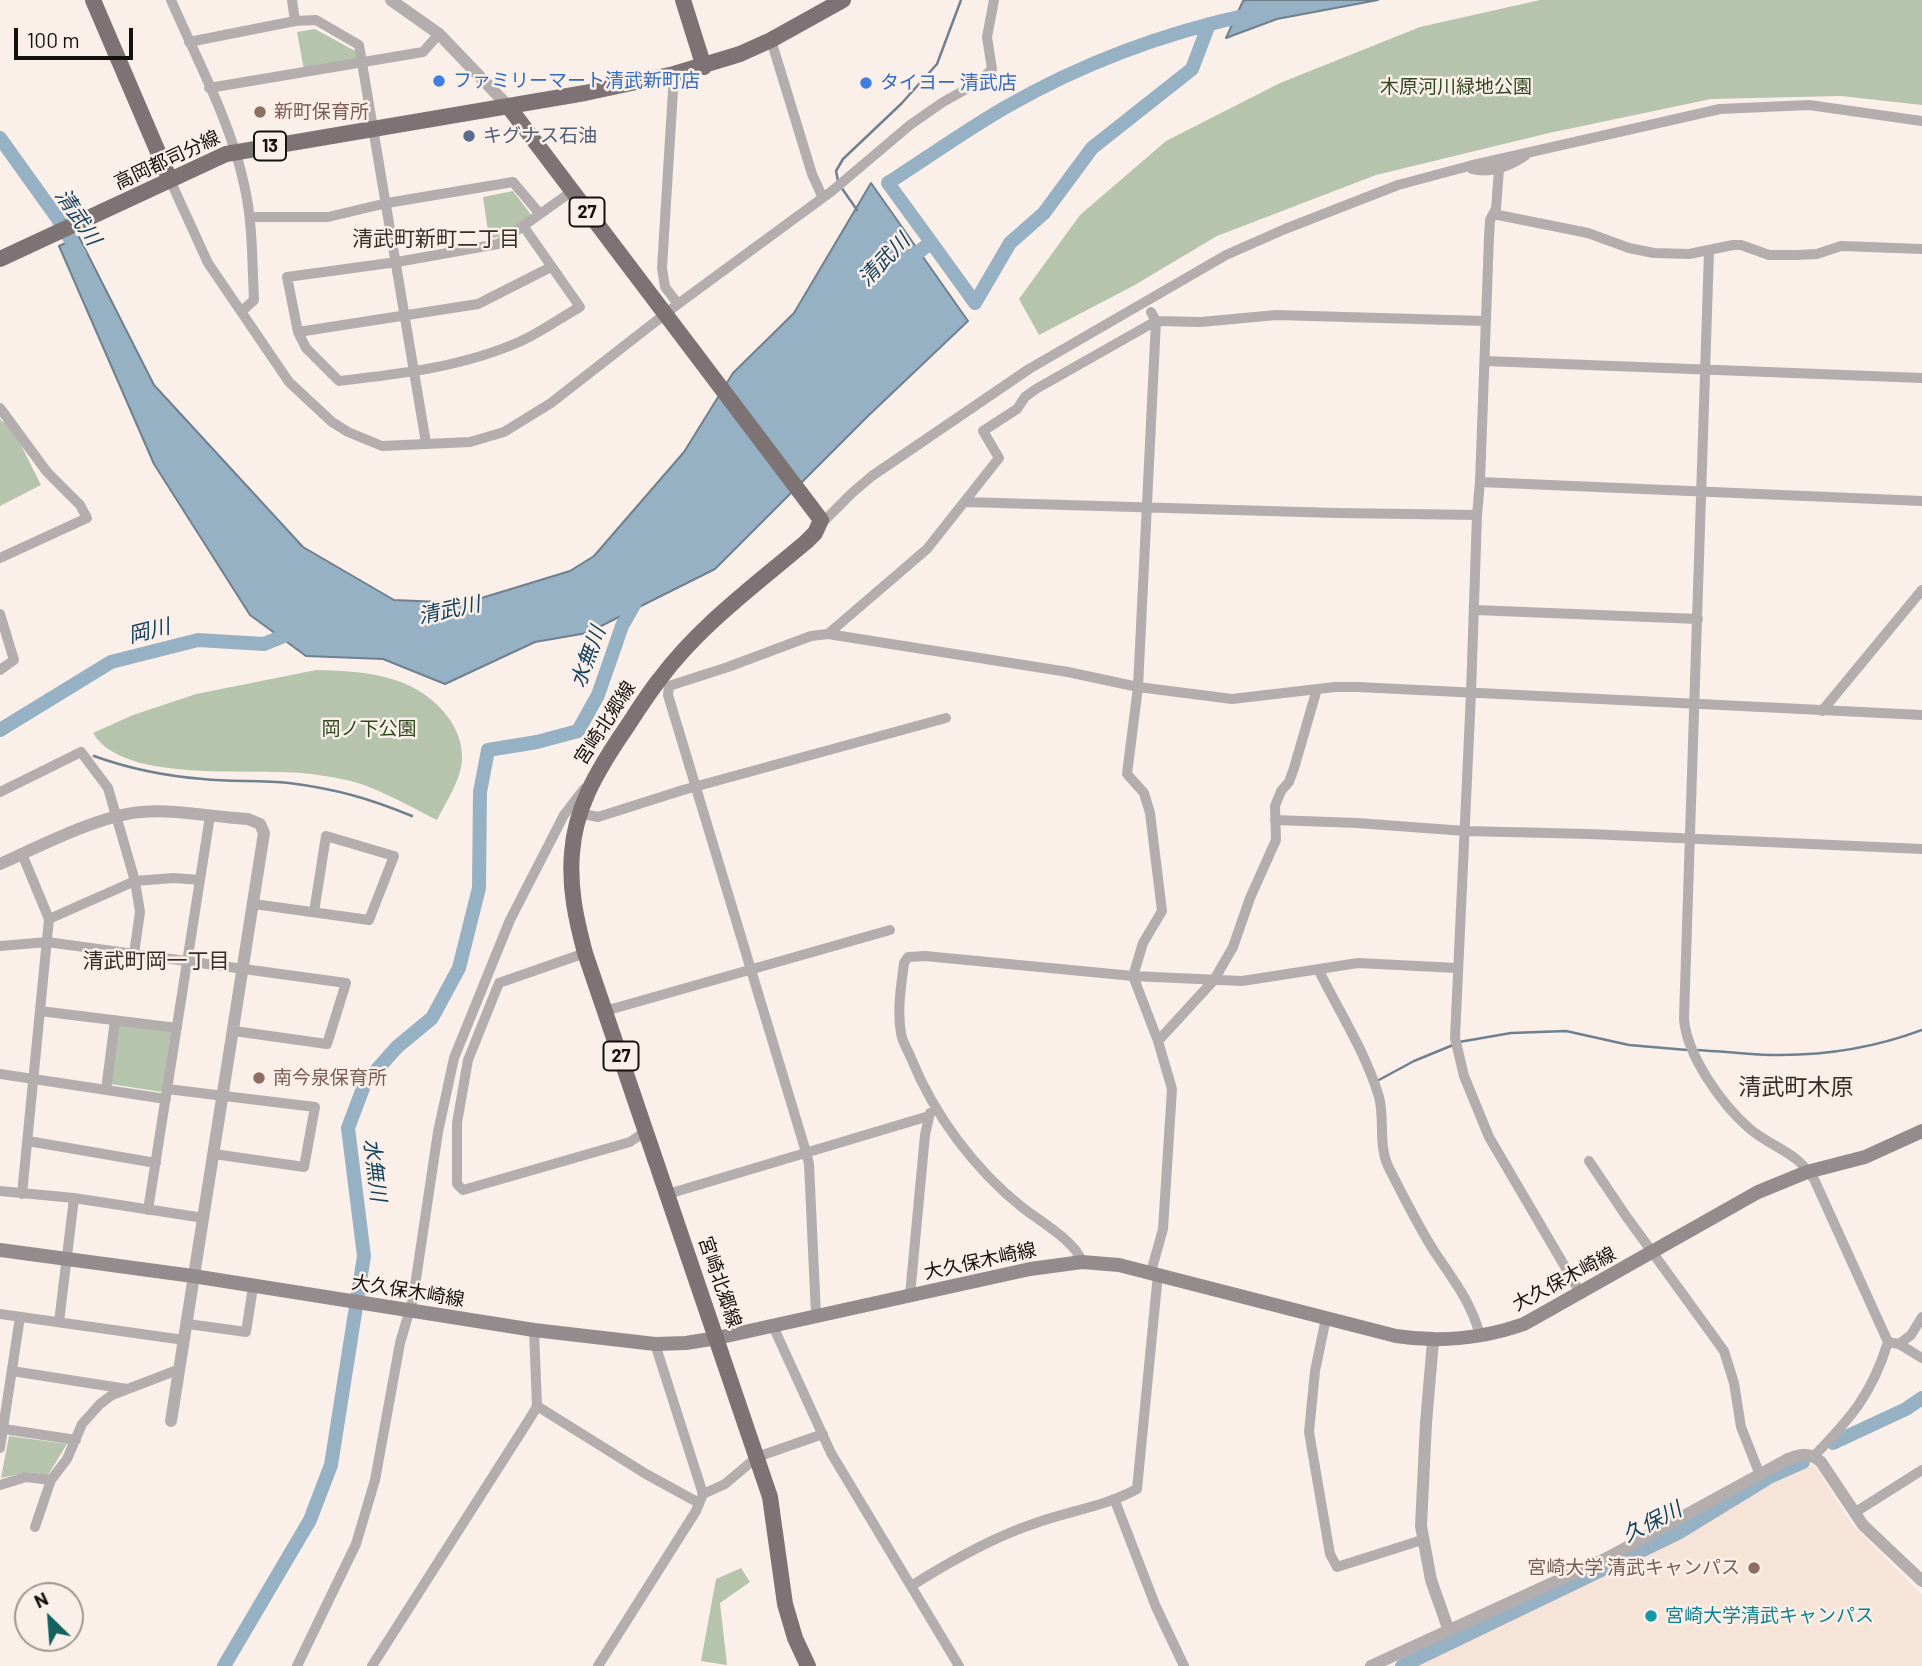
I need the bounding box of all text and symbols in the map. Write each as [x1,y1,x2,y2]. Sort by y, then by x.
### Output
scale bar [18,14,136,58]
text: 100 m [27,27,80,52]
place label: ファミリーマート清武新町店 [453,70,700,92]
place label: タイヨー 清武店 [880,72,1017,94]
marker: ファミリーマート清武新町店 [431,73,447,89]
marker: タイヨー 清武店 [858,75,874,91]
park label: 木原河川緑地公園 [1380,76,1532,98]
place label: 新町保育所 [274,101,369,123]
marker: 新町保育所 [252,104,268,120]
place label: キグナス石油 [483,125,597,147]
street label: 高岡都司分線 [111,126,223,194]
marker: キグナス石油 [461,128,477,144]
road number: 13 [254,132,286,160]
water label: 清武川 [50,184,106,250]
road number: 27 [570,197,604,226]
district label: 清武町新町二丁目 [352,226,520,252]
water label: 清武川 [853,229,915,291]
water label: 清武川 [416,591,482,629]
water label: 岡川 [126,614,172,648]
water label: 水無川 [565,623,611,691]
street label: 宮崎北郷線 [570,677,640,769]
park label: 岡ノ下公園 [322,718,416,740]
district label: 清武町岡一丁目 [83,948,229,974]
road number: 27 [604,1042,638,1070]
place label: 南今泉保育所 [273,1067,387,1089]
marker: 南今泉保育所 [251,1070,267,1086]
district label: 清武町木原 [1739,1073,1853,1101]
water label: 水無川 [359,1137,391,1203]
street label: 宮崎北郷線 [694,1233,746,1331]
street label: 大久保木崎線 [922,1238,1038,1284]
street label: 大久保木崎線 [1508,1242,1620,1316]
street label: 大久保木崎線 [350,1271,466,1311]
water label: 久保川 [1618,1496,1686,1548]
place label: 宮崎大学 清武キャンパス [1527,1557,1740,1579]
marker: 宮崎大学 清武キャンパス [1746,1560,1762,1576]
north arrow [14,1582,84,1652]
text: N [30,1586,51,1612]
place label: 宮崎大学清武キャンパス [1665,1605,1874,1627]
marker: 宮崎大学清武キャンパス [1643,1608,1659,1624]

